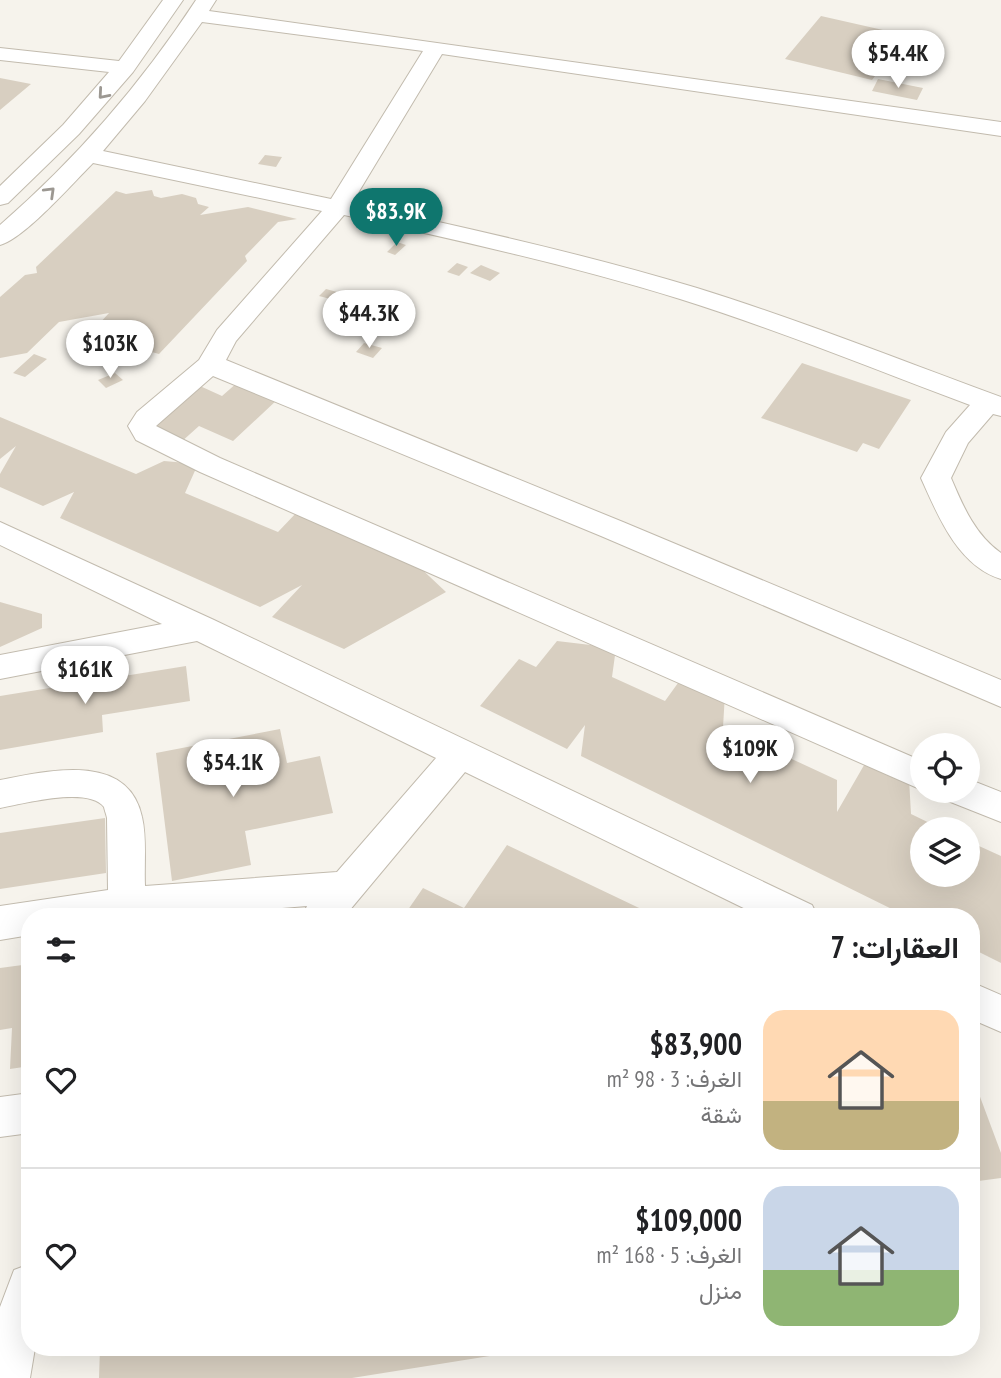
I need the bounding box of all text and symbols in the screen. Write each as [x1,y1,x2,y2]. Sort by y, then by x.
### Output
pin: $54.4K [841,31,955,90]
text: $54.4K [868,38,928,67]
one-way arrow [99,86,111,99]
one-way arrow [42,187,55,200]
pin: $83.9K [339,188,453,248]
text: $83.9K [366,196,426,225]
pin: $44.3K [312,290,426,350]
text: $44.3K [339,298,399,327]
pin: $103K [61,320,159,380]
text: $103K [82,328,138,357]
pin: $161K [36,646,134,706]
text: $161K [57,654,113,683]
pin: $109K [701,726,799,785]
text: $109K [722,733,778,762]
map controls [910,733,980,887]
button: locate [910,733,980,803]
pin: $54.1K [176,740,290,799]
text: $54.1K [203,747,263,776]
button: layers [910,817,980,887]
text: العقارات: 7 [830,927,959,966]
icon: filters [42,931,80,969]
text: $83,900 [649,1024,742,1063]
icon: home [819,1038,903,1122]
icon: heart [42,1061,80,1099]
text: الغرف: 3 · 98 m² [607,1064,742,1093]
text: شقة [700,1100,742,1129]
text: $109,000 [635,1200,742,1239]
icon: home [819,1214,903,1298]
icon: heart [42,1237,80,1275]
text: الغرف: 5 · 168 m² [596,1240,742,1269]
text: منزل [699,1276,742,1305]

